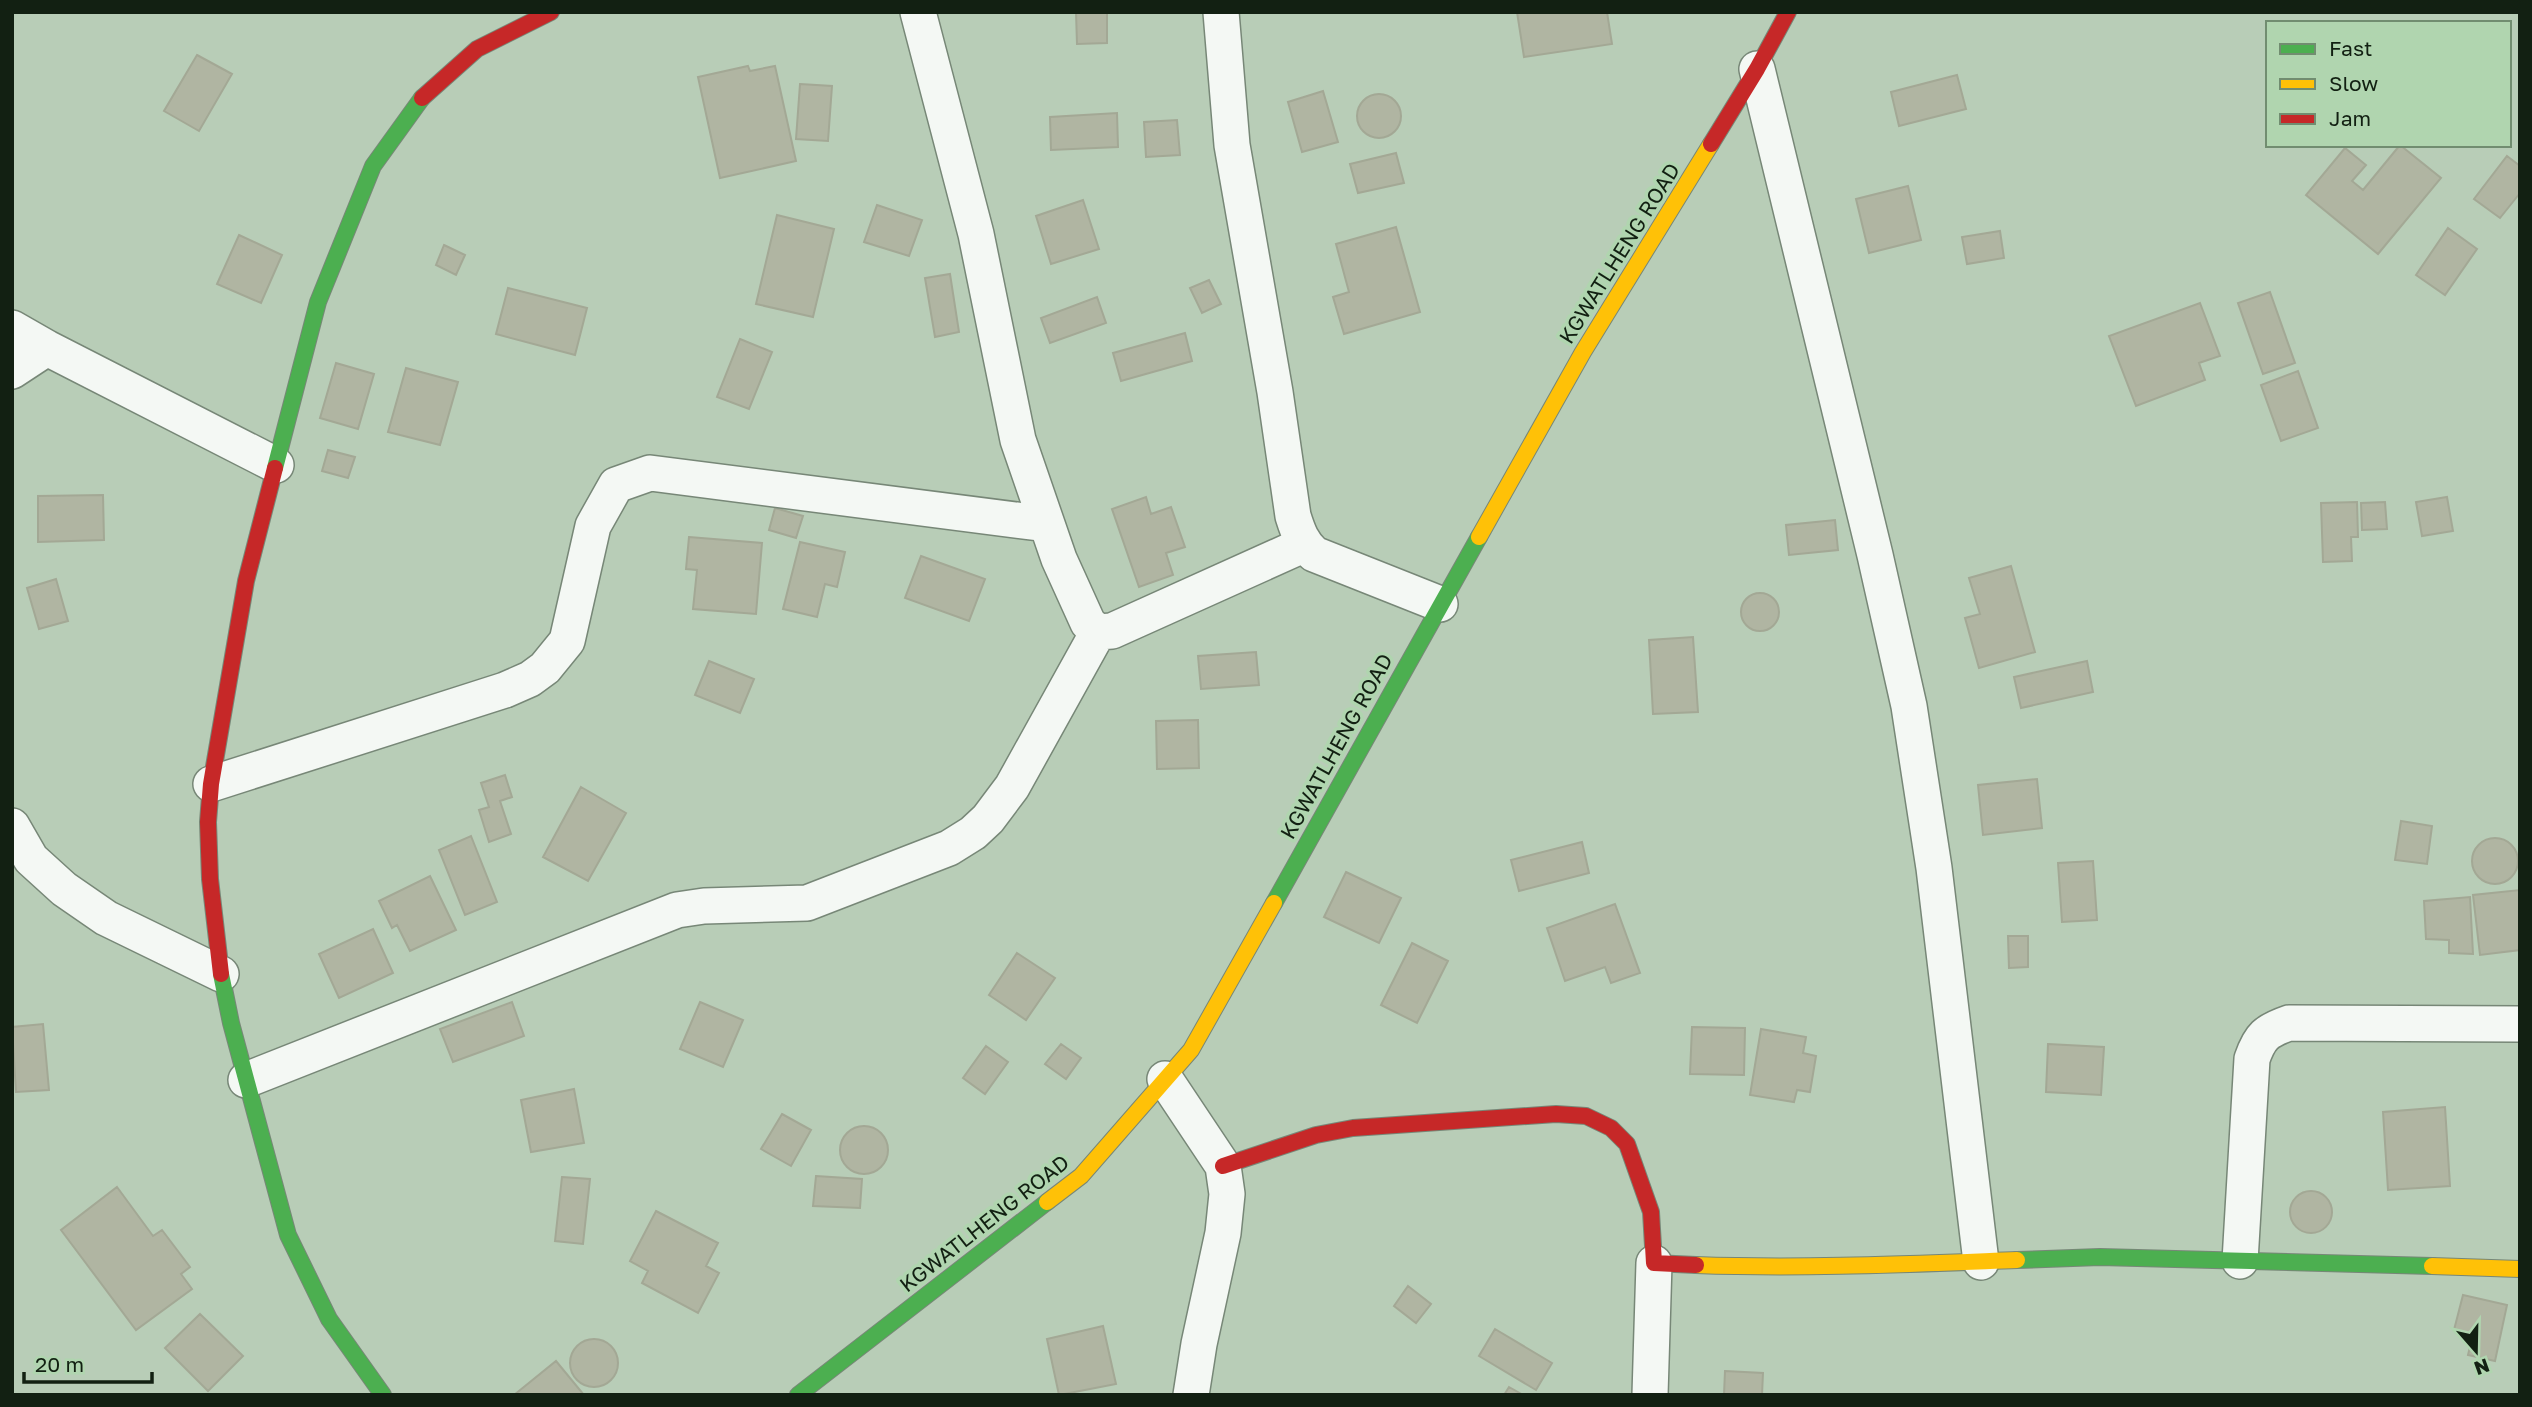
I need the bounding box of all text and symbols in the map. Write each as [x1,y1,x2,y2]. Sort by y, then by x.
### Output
legend [2266,21,2511,147]
text: Fast [2329,35,2372,61]
text: Slow [2329,70,2378,96]
text: Jam [2329,105,2371,131]
street label: KGWATLHENG ROAD [1553,158,1685,348]
street label: KGWATLHENG ROAD [1274,649,1398,843]
street label: KGWATLHENG ROAD [894,1149,1074,1297]
north arrow [2441,1316,2511,1386]
scale bar [24,1340,152,1384]
text: 20 m [35,1351,84,1377]
text: N [2471,1354,2493,1381]

